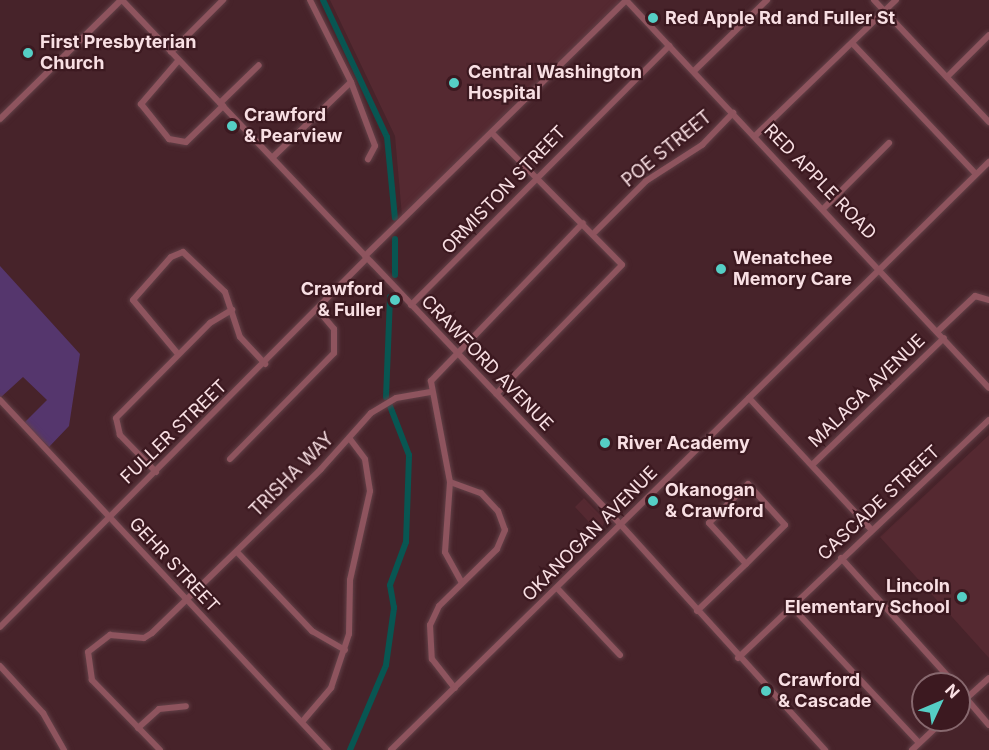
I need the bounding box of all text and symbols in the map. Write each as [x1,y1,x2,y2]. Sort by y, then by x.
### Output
place label: Red Apple Rd and Fuller St [665,7,895,29]
marker: Red Apple Rd and Fuller St [646,11,660,25]
place label: First Presbyterian Church [40,32,196,74]
marker: First Presbyterian Church [21,46,35,60]
place label: Central Washington Hospital [468,62,642,104]
marker: Central Washington Hospital [445,74,463,92]
place label: Crawford & Pearview [244,105,342,148]
street label: POE STREET [618,106,716,192]
marker: Crawford & Pearview [225,119,239,133]
street label: RED APPLE ROAD [759,120,881,244]
street label: ORMISTON STREET [437,122,571,258]
place label: Wenatchee Memory Care [733,248,852,290]
marker: Wenatchee Memory Care [714,262,728,276]
place label: Crawford & Fuller [301,279,383,322]
street label: CRAWFORD AVENUE [417,291,557,435]
marker: Crawford & Fuller [388,293,402,307]
street label: MALAGA AVENUE [804,330,930,452]
street label: FULLER STREET [116,376,232,488]
street label: TRISHA WAY [245,428,339,522]
place label: River Academy [617,432,750,454]
marker: River Academy [598,436,612,450]
street label: CASCADE STREET [814,441,944,565]
street label: OKANOGAN AVENUE [518,462,662,606]
place label: Okanogan & Crawford [665,480,764,522]
marker: Okanogan & Crawford [646,494,660,508]
street label: GEHR STREET [124,513,224,617]
place label: Lincoln Elementary School [785,576,950,618]
marker: Lincoln Elementary School [955,590,969,604]
place label: Crawford & Cascade [778,670,871,712]
north arrow [911,672,971,732]
text: N [941,680,964,702]
marker: Crawford & Cascade [759,684,773,698]

